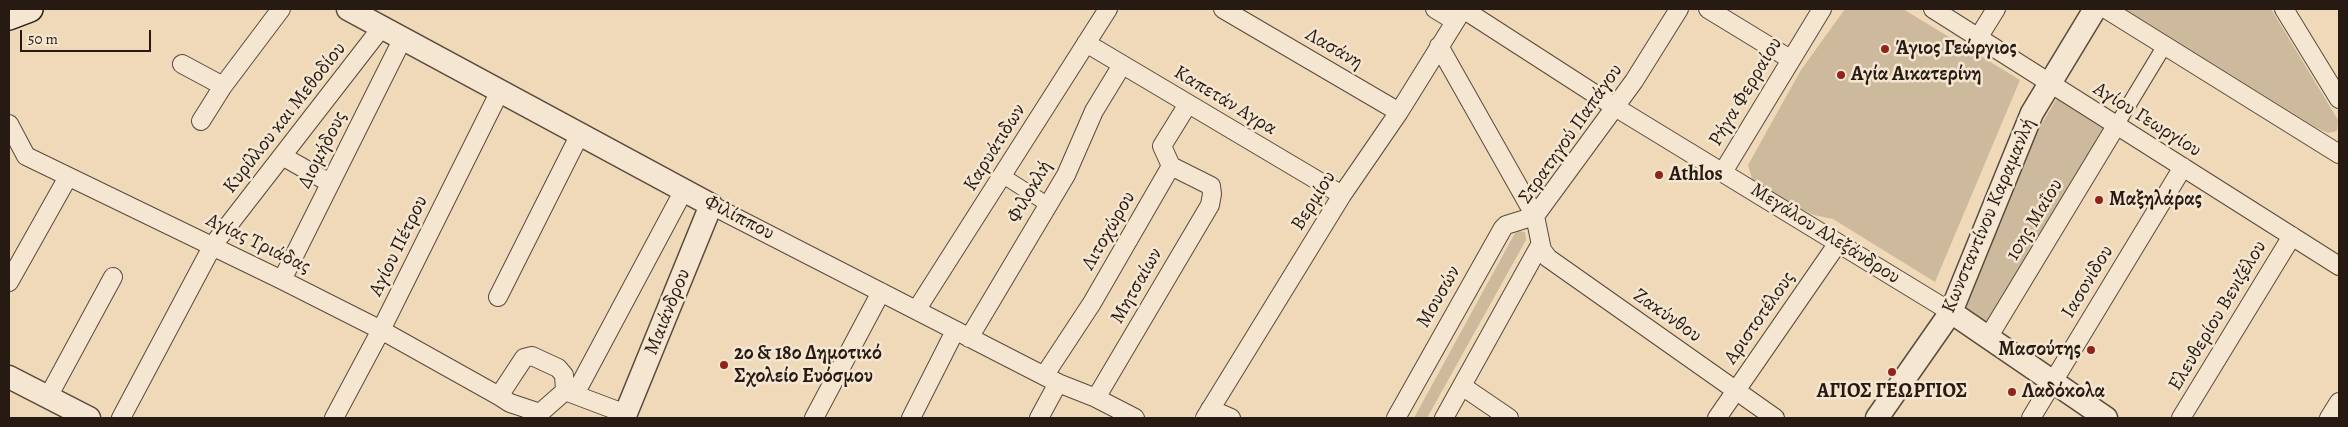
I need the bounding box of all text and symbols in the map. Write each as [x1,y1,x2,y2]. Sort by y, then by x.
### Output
scale bar [22,20,154,52]
street label: Λασάνη [1301,23,1367,75]
text: 50 m [28,29,58,49]
street label: Ρήγα Φερραίου [1704,33,1788,151]
place label: Άγιος Γεώργιος [1895,37,2017,61]
street label: Κυρίλλου και Μεθοδίου [218,38,352,198]
marker: Άγιος Γεώργιος [1879,43,1891,55]
street label: Στρατηγού Παπάγου [1514,59,1628,209]
street label: Καπετάν Αγρα [1169,61,1281,141]
place label: Αγία Αικατερίνη [1851,63,1982,87]
marker: Αγία Αικατερίνη [1835,69,1847,81]
street label: Αγίου Γεωργίου [2089,77,2205,163]
street label: Καρυάτιδων [959,100,1031,196]
street label: Διομήδους [293,107,353,193]
street label: Κωνσταντίνου Καραμανλή [1937,115,2041,317]
street label: Φιλοκλή [1003,157,1057,227]
place label: Athlos [1669,163,1723,187]
street label: Βερμίου [1286,167,1342,235]
marker: Athlos [1653,169,1665,181]
street label: 10ης Μαΐου [2001,175,2069,265]
street label: Μεγάλου Αλεξάνδρου [1746,178,1904,290]
street label: Λιτοχώρου [1077,187,1141,275]
place label: Μαξηλάρας [2109,188,2202,212]
street label: Φιλίππου [700,190,778,246]
street label: Αγίου Πέτρου [364,192,434,300]
marker: Μαξηλάρας [2093,194,2105,206]
street label: Αγίας Τριάδας [202,208,314,280]
street label: Ελευθερίου Βενιζέλου [2164,237,2272,395]
street label: Ιασoνίδου [2057,241,2119,323]
street label: Μητσαίων [1106,244,1168,328]
street label: Μουσών [1412,262,1466,332]
street label: Μαιάνδρου [640,265,696,359]
street label: Αριστοτέλους [1719,267,1801,369]
street label: Ζακύνθου [1628,284,1706,348]
place label: Μασούτης [1998,338,2081,362]
place label: 2ο & 18ο Δημοτικό Σχολείο Ευόσμου [734,342,882,389]
marker: Μασούτης [2085,344,2097,356]
marker: 2ο & 18ο Δημοτικό Σχολείο Ευόσμου [718,359,730,371]
marker: ΑΓΙΟΣ ΓΕΩΡΓΙΟΣ [1886,366,1898,378]
place label: ΑΓΙΟΣ ΓΕΩΡΓΙΟΣ [1817,380,1967,404]
place label: Λαδόκολα [2022,380,2105,404]
marker: Λαδόκολα [2006,386,2018,398]

